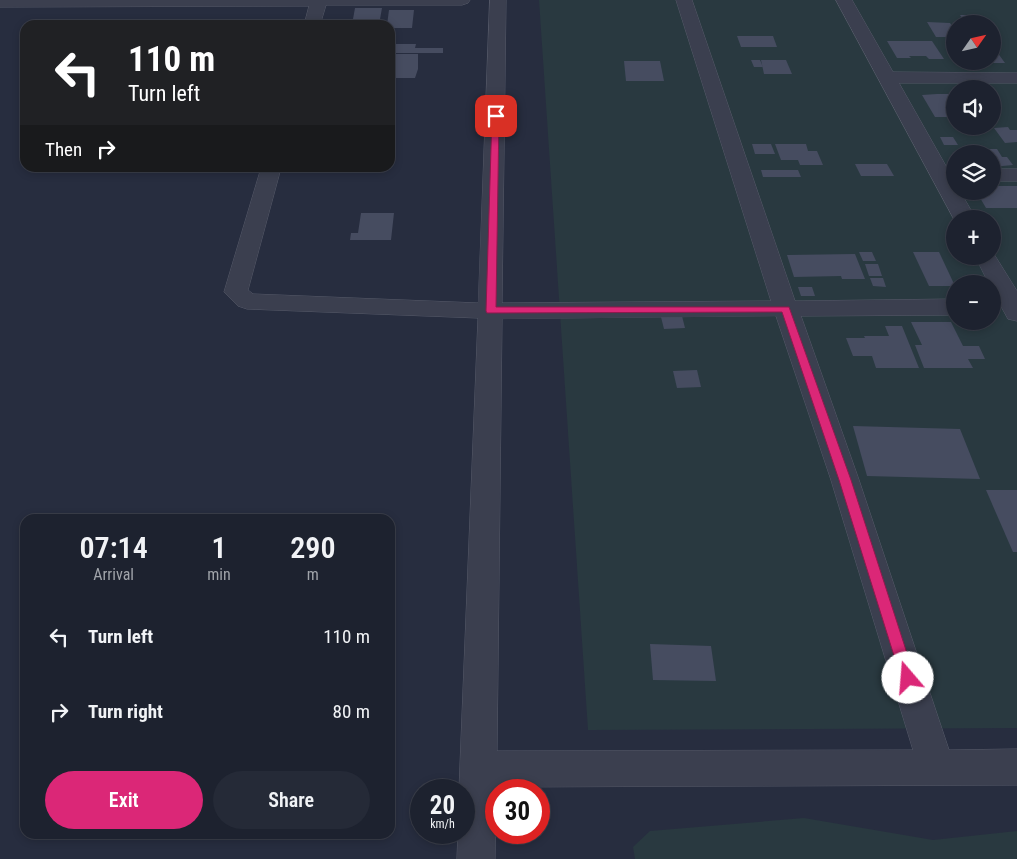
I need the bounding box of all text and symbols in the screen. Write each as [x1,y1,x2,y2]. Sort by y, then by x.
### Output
north arrow [946,15,1001,70]
map controls [946,15,1001,330]
text: 110 m [128,39,215,80]
icon: left [45,40,110,105]
button: sound [946,80,1001,135]
text: Turn left [128,81,200,106]
pin [475,95,517,137]
icon: arrive [482,102,510,130]
icon: right [92,135,120,163]
text: Then [45,138,82,161]
button: layers [946,145,1001,200]
button: + [946,210,1001,265]
button: − [946,275,1001,330]
text: 07:14 [79,530,148,565]
text: 1 [211,530,227,565]
text: 290 [290,530,335,565]
text: Arrival [93,565,134,584]
text: min [207,565,231,584]
text: m [307,565,319,584]
icon: left [45,623,73,651]
text: Turn left [88,625,153,648]
text: 110 m [323,625,370,648]
position arrow [881,651,933,703]
icon: right [45,698,73,726]
text: Turn right [88,700,163,723]
text: 80 m [333,700,370,723]
button: Exit [45,771,203,829]
button: Share [213,771,370,829]
speed limit sign: 30 [485,779,550,844]
text: 20 [430,791,455,820]
text: km/h [430,817,455,831]

